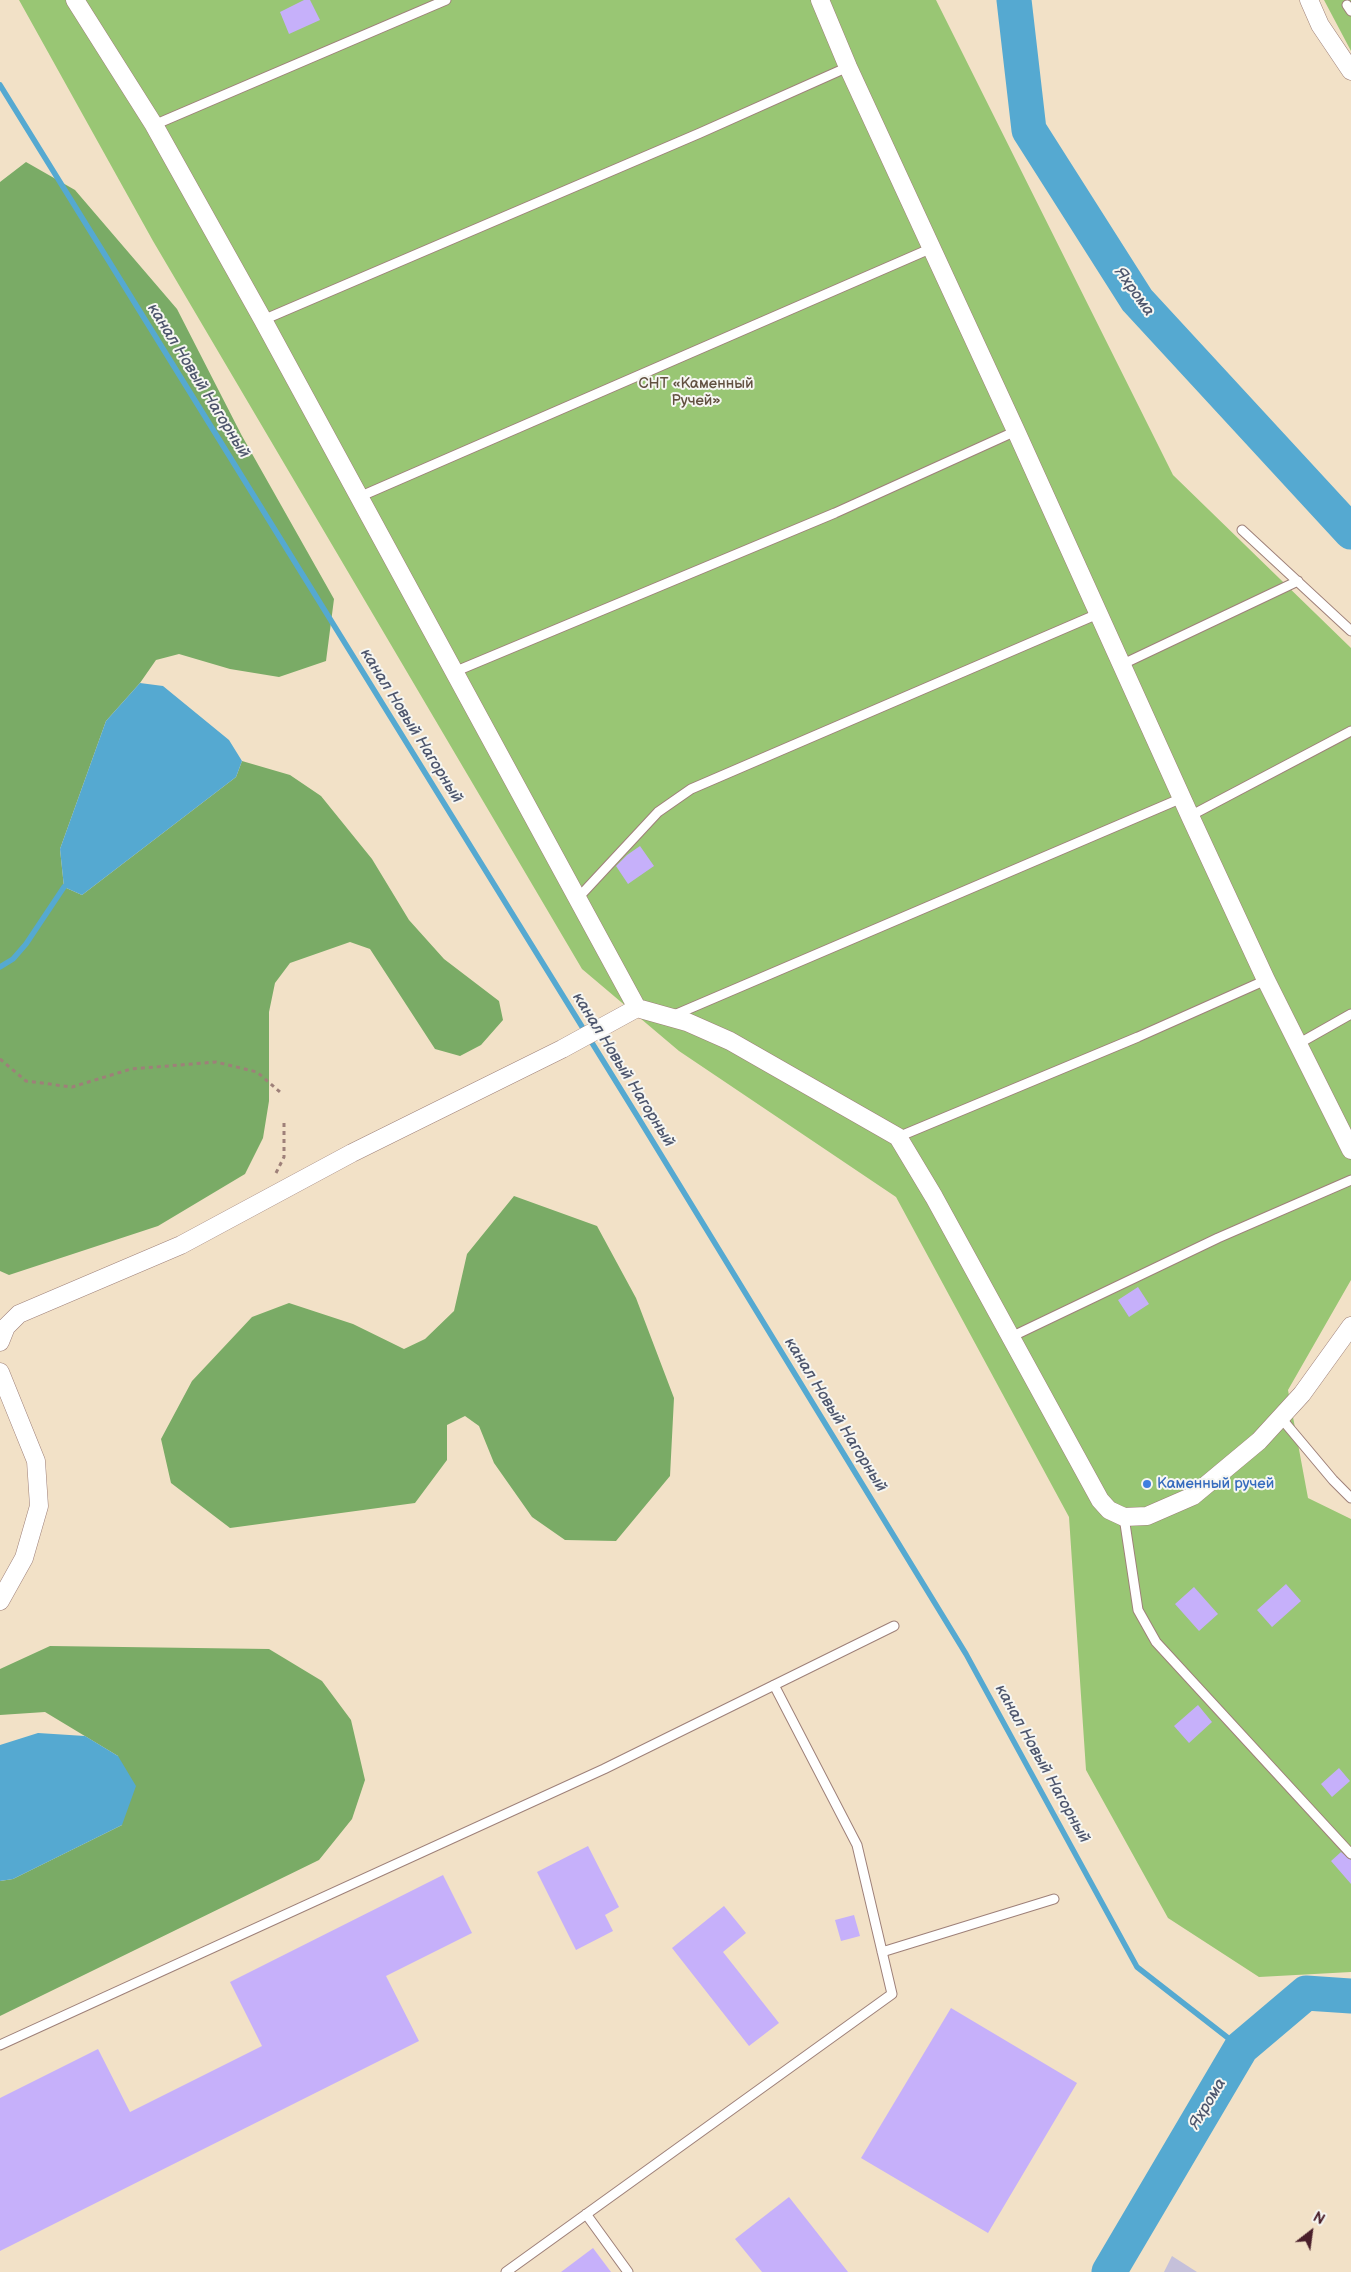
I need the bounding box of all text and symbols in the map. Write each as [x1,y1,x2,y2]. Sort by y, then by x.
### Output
water label: Яхрома [1110,264,1158,320]
water label: канал Новый Нагорный [143,300,253,462]
park label: СНТ «Каменный Ручей» [638,375,754,410]
water label: канал Новый Нагорный [356,645,466,807]
water label: канал Новый Нагорный [568,989,678,1151]
water label: канал Новый Нагорный [780,1334,890,1496]
place label: Каменный ручей [1157,1475,1274,1493]
marker: Каменный ручей [1141,1478,1153,1490]
water label: канал Новый Нагорный [990,1681,1094,1847]
water label: Яхрома [1185,2075,1231,2133]
north arrow [1286,2207,1336,2257]
text: N [1310,2209,1328,2229]

